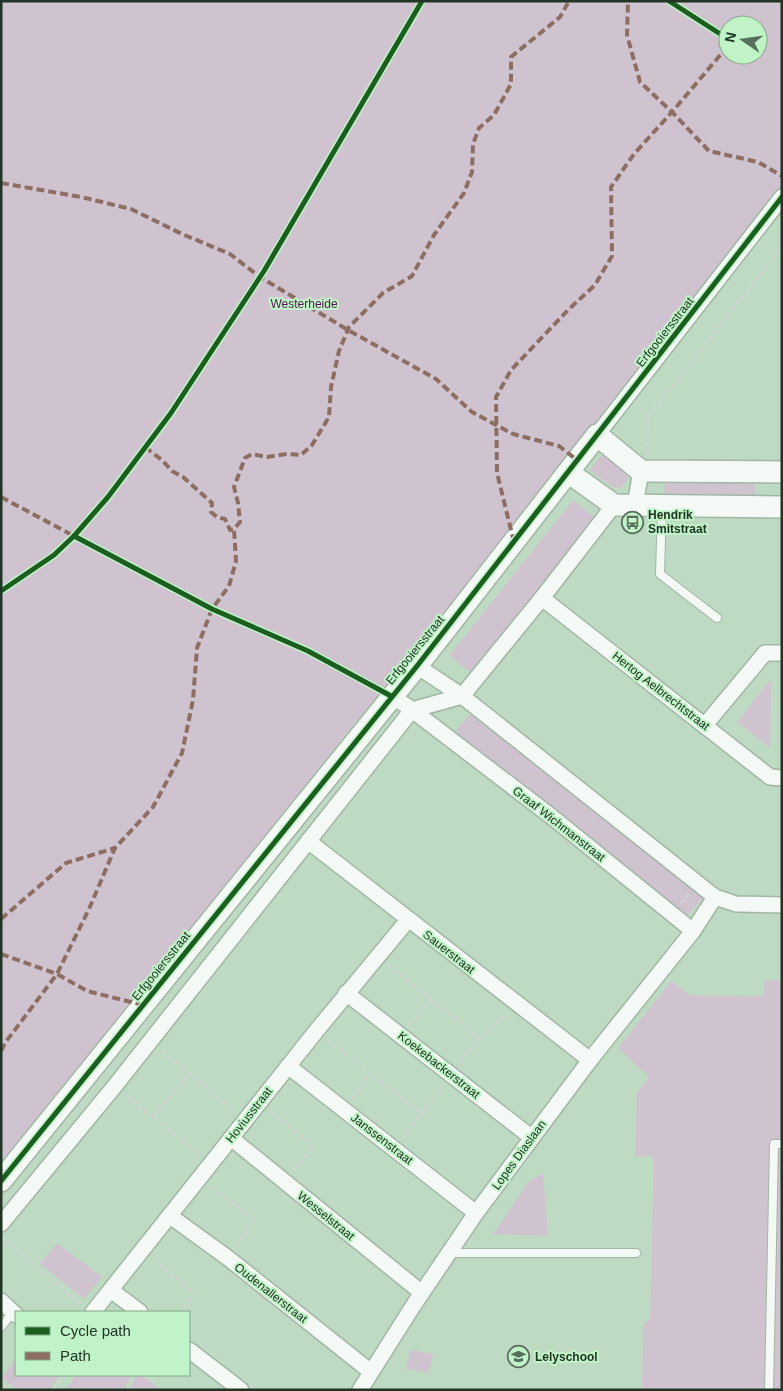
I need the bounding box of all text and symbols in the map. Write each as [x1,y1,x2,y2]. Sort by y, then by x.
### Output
north arrow [718,15,768,65]
text: N [721,30,739,44]
street label: Erfgooiersstraat [633,294,697,370]
park label: Westerheide [270,297,338,311]
place label: Hendrik Smitstraat [648,508,707,536]
bus stop icon: Hendrik Smitstraat [620,510,644,534]
street label: Erfgooiersstraat [383,612,448,687]
street label: Hertog Aelbrechtstraat [610,649,713,734]
street label: Graaf Wichmanstraat [510,784,608,865]
street label: Sauerstraat [420,927,478,977]
street label: Erfgooiersstraat [129,928,194,1003]
street label: Koekebackerstraat [395,1029,483,1102]
street label: Hoviusstraat [223,1084,275,1146]
street label: Janssenstraat [348,1110,416,1168]
street label: Lopes Diaslaan [489,1117,549,1193]
street label: Wesselstraat [295,1189,358,1244]
street label: Oudenallerstraat [232,1260,311,1326]
legend [15,1311,190,1376]
text: Cycle path [60,1322,131,1339]
school or university icon: Lelyschool [507,1345,531,1369]
text: Path [60,1347,91,1364]
place label: Lelyschool [535,1350,598,1364]

